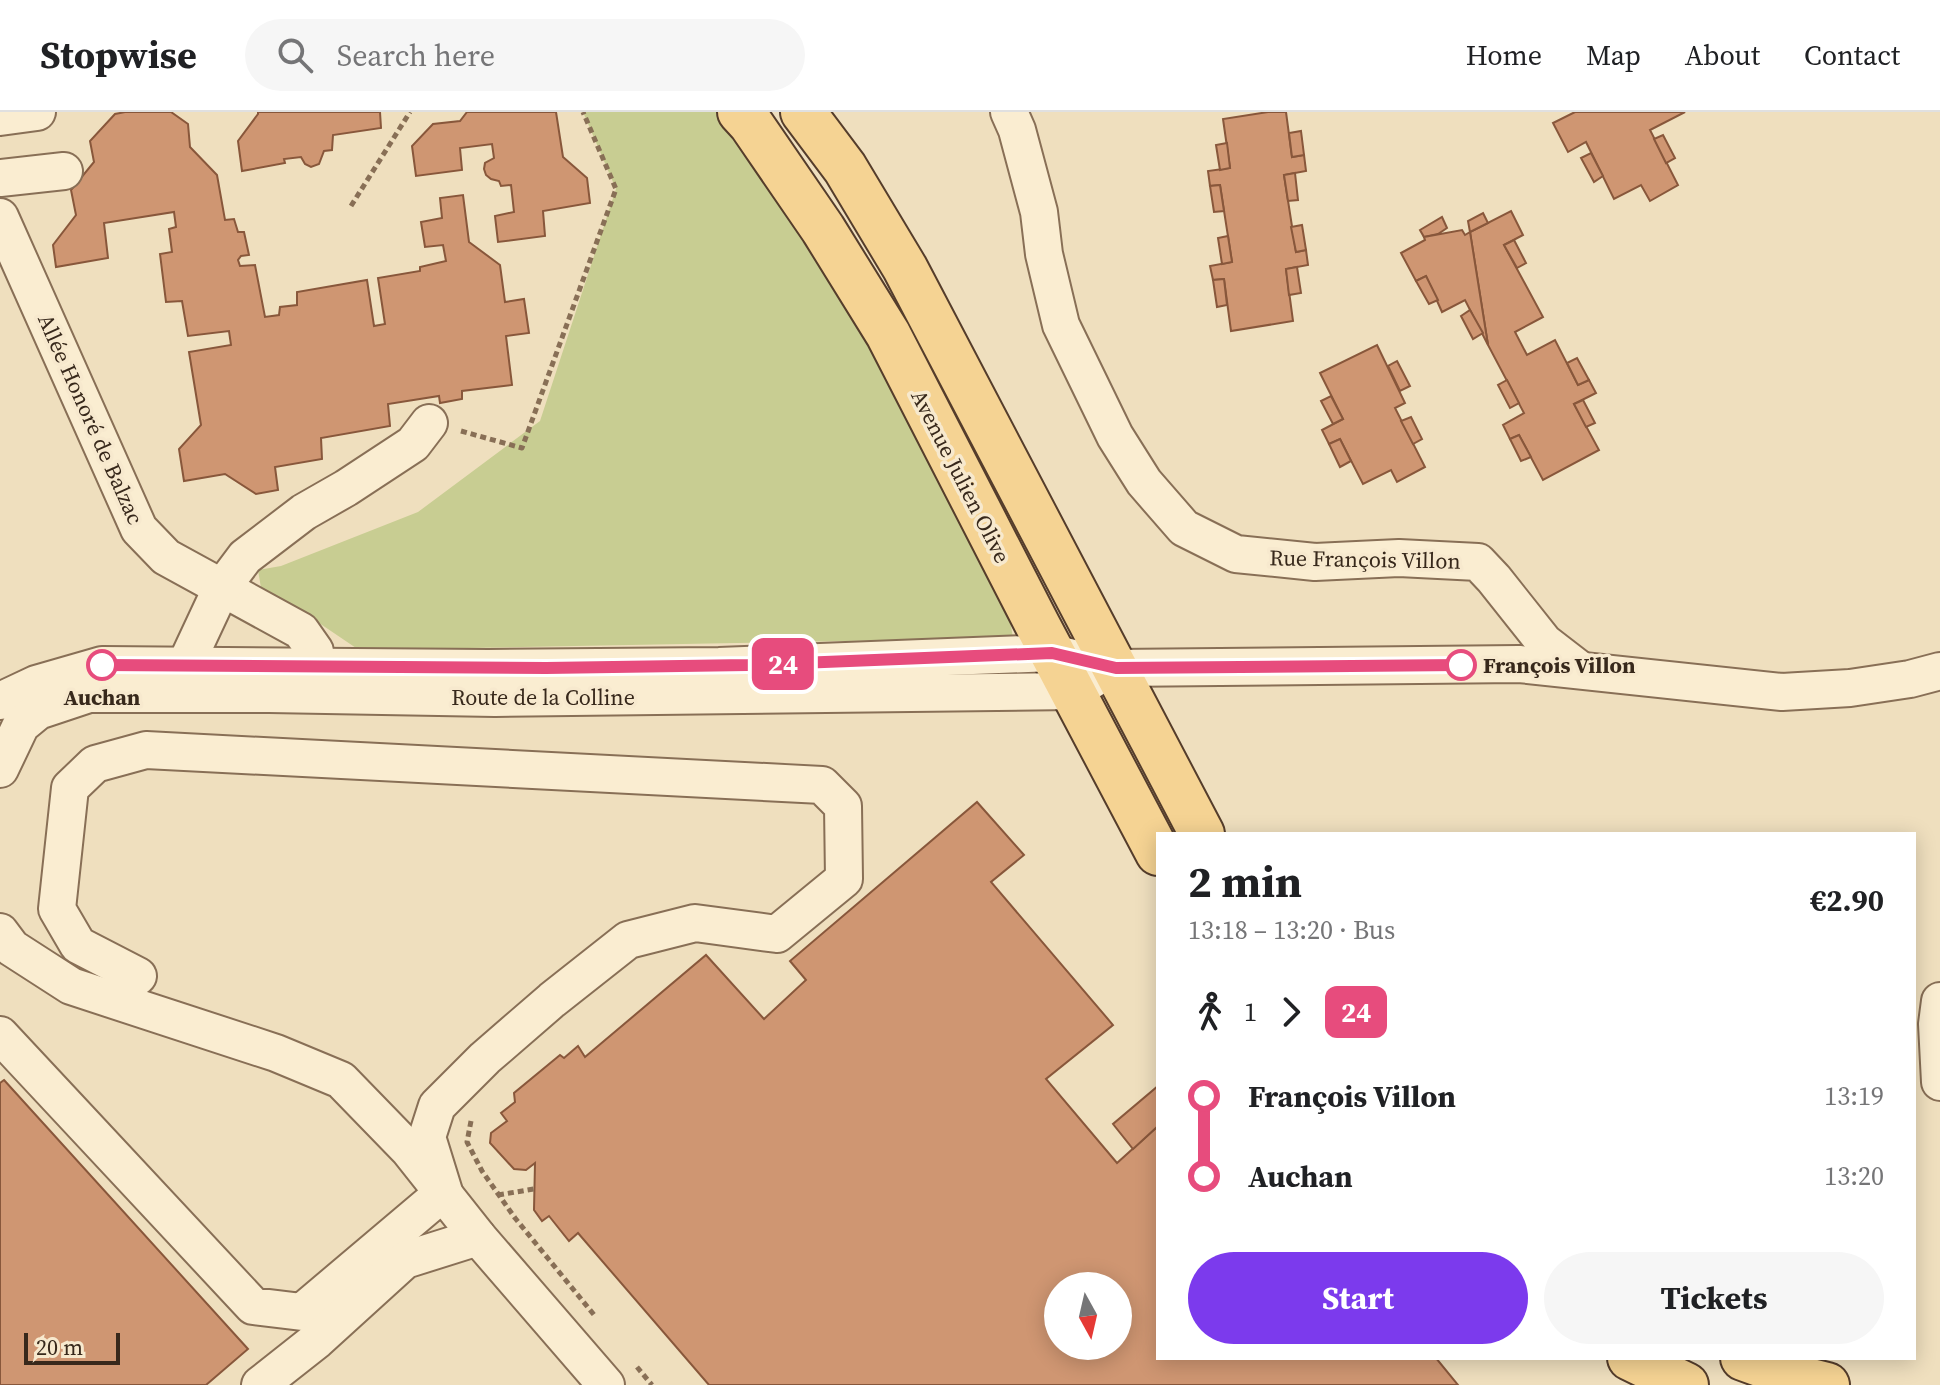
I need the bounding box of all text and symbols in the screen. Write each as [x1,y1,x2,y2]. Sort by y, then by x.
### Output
search box [245,19,805,91]
text: Stopwise [40,29,197,81]
icon: search [273,33,317,77]
text: Search here [337,35,495,76]
text: Home [1466,36,1542,74]
text: Map [1586,36,1641,74]
text: About [1685,36,1760,74]
text: Contact [1804,36,1900,74]
street label: Allée Honoré de Balzac [31,309,151,529]
street label: Avenue Julien Olive [904,384,1018,568]
street label: Rue François Villon [1269,542,1461,576]
line badge: 24 [747,638,819,690]
text: 24 [768,645,798,683]
marker: Auchan [87,650,117,680]
marker: François Villon [1446,650,1476,680]
place label: François Villon [1483,650,1636,680]
place label: Auchan [64,682,141,712]
street label: Route de la Colline [451,682,635,712]
text: 2 min [1188,851,1302,912]
text: €2.90 [1810,880,1884,921]
text: 13:18 – 13:20 · Bus [1188,912,1395,948]
icon: walk [1188,990,1232,1034]
icon: forward [1269,990,1313,1034]
text: 24 [1341,993,1371,1031]
text: 1 [1244,994,1257,1030]
text: François Villon [1248,1076,1456,1117]
text: 13:19 [1824,1078,1884,1114]
text: Auchan [1248,1156,1353,1197]
text: 13:20 [1824,1158,1884,1194]
button: Start [1188,1252,1528,1344]
button: Tickets [1544,1252,1884,1344]
north arrow [1044,1272,1132,1360]
map controls [1044,1272,1132,1360]
scale bar [24,1329,120,1365]
text: 20 m [36,1332,83,1362]

